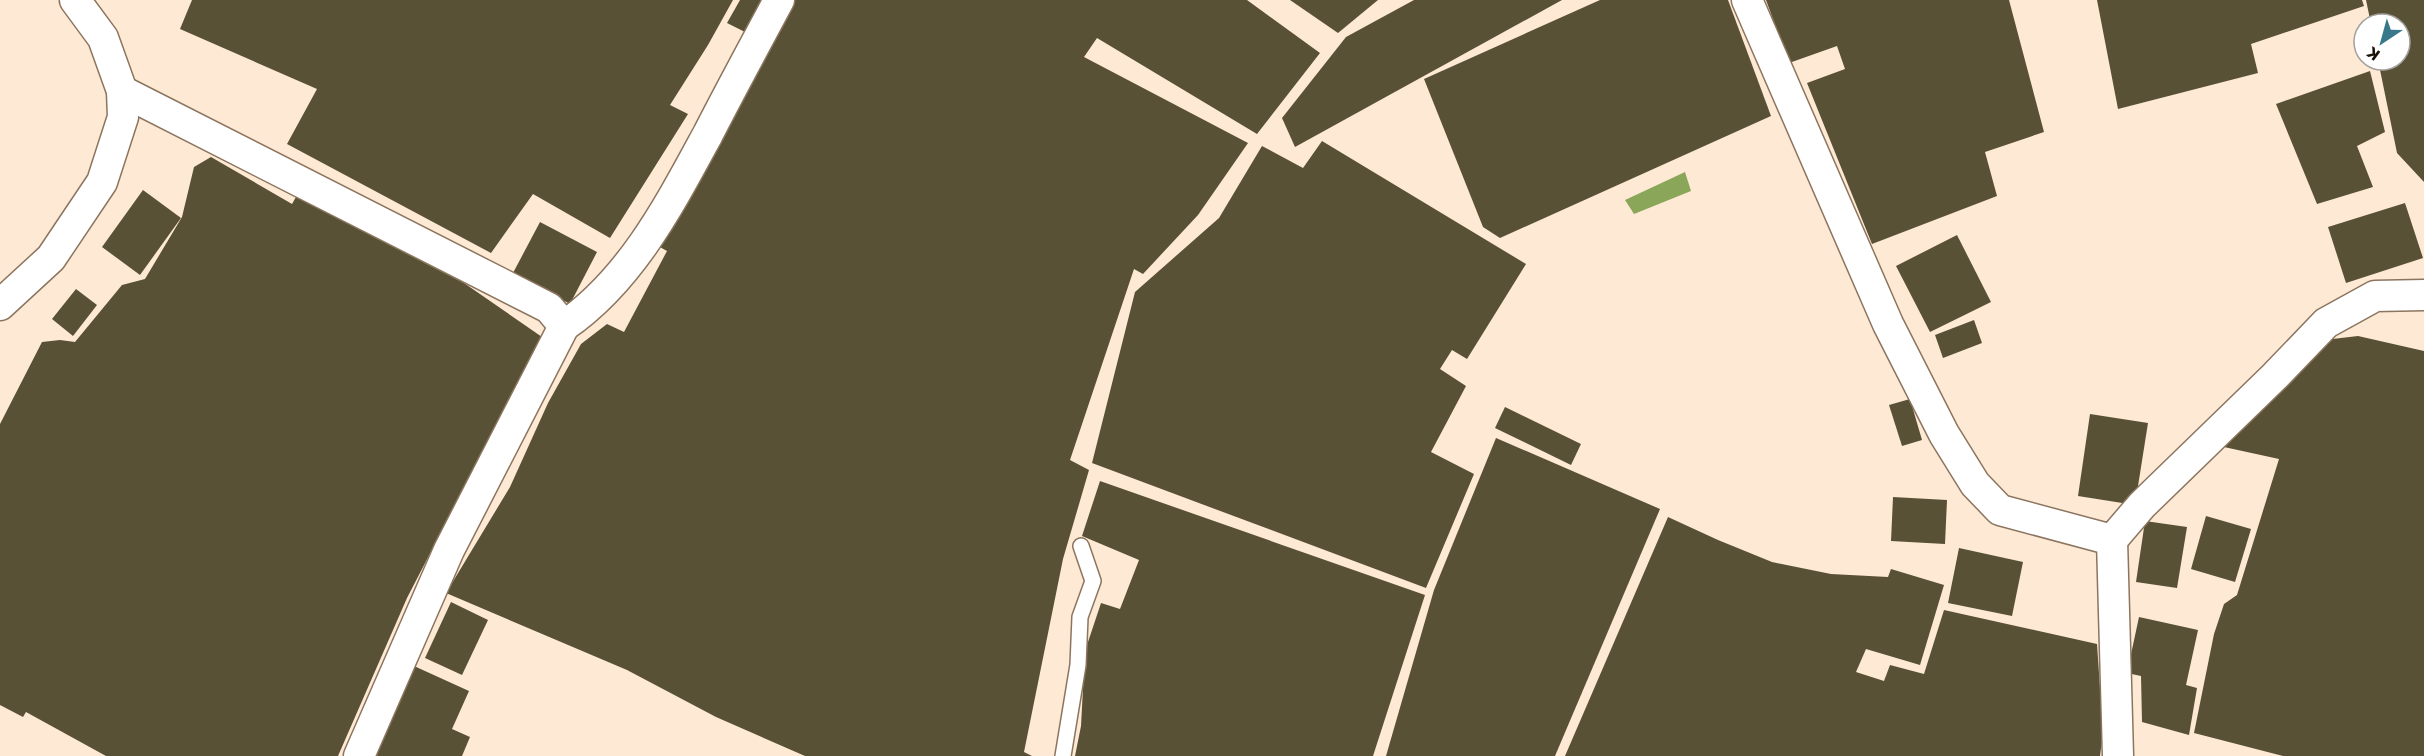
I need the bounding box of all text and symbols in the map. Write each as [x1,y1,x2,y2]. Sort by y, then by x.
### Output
north arrow [2352,12,2412,72]
text: K [2362,41,2385,66]

